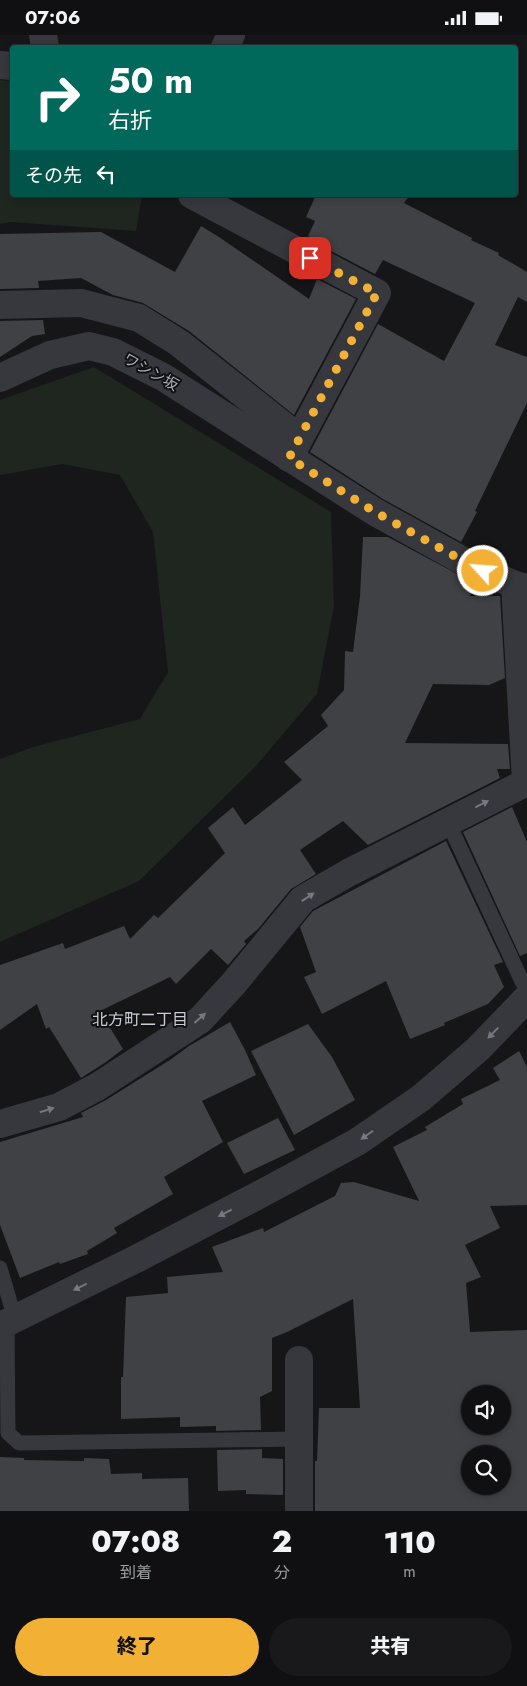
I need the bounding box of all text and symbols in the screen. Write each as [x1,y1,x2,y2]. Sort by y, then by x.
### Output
text: 07:06 [25,4,80,31]
text: 50 m [108,56,193,106]
icon: right [25,65,90,130]
text: 右折 [108,104,152,136]
icon: left [92,160,120,188]
text: その先 [25,162,82,189]
pin [289,237,331,279]
icon: arrive [296,244,324,272]
street label: ワシン坂 [119,348,183,396]
position arrow [456,544,508,596]
one-way arrow [475,800,489,808]
one-way arrow [301,892,315,902]
district label: 北方町二丁目 [92,1008,188,1031]
one-way arrow [194,1013,207,1024]
one-way arrow [487,1027,499,1039]
one-way arrow [39,1106,54,1114]
one-way arrow [361,1130,374,1140]
one-way arrow [218,1209,232,1217]
one-way arrow [73,1283,87,1291]
map controls [461,1385,511,1495]
button: sound [461,1385,511,1435]
button: search [461,1445,511,1495]
text: 07:08 [91,1520,180,1563]
text: 2 [272,1520,292,1563]
text: 110 [384,1521,436,1564]
text: m [403,1560,416,1583]
text: 到着 [120,1561,152,1584]
text: 分 [274,1561,290,1584]
button: 終了 [15,1618,259,1676]
button: 共有 [269,1618,512,1676]

